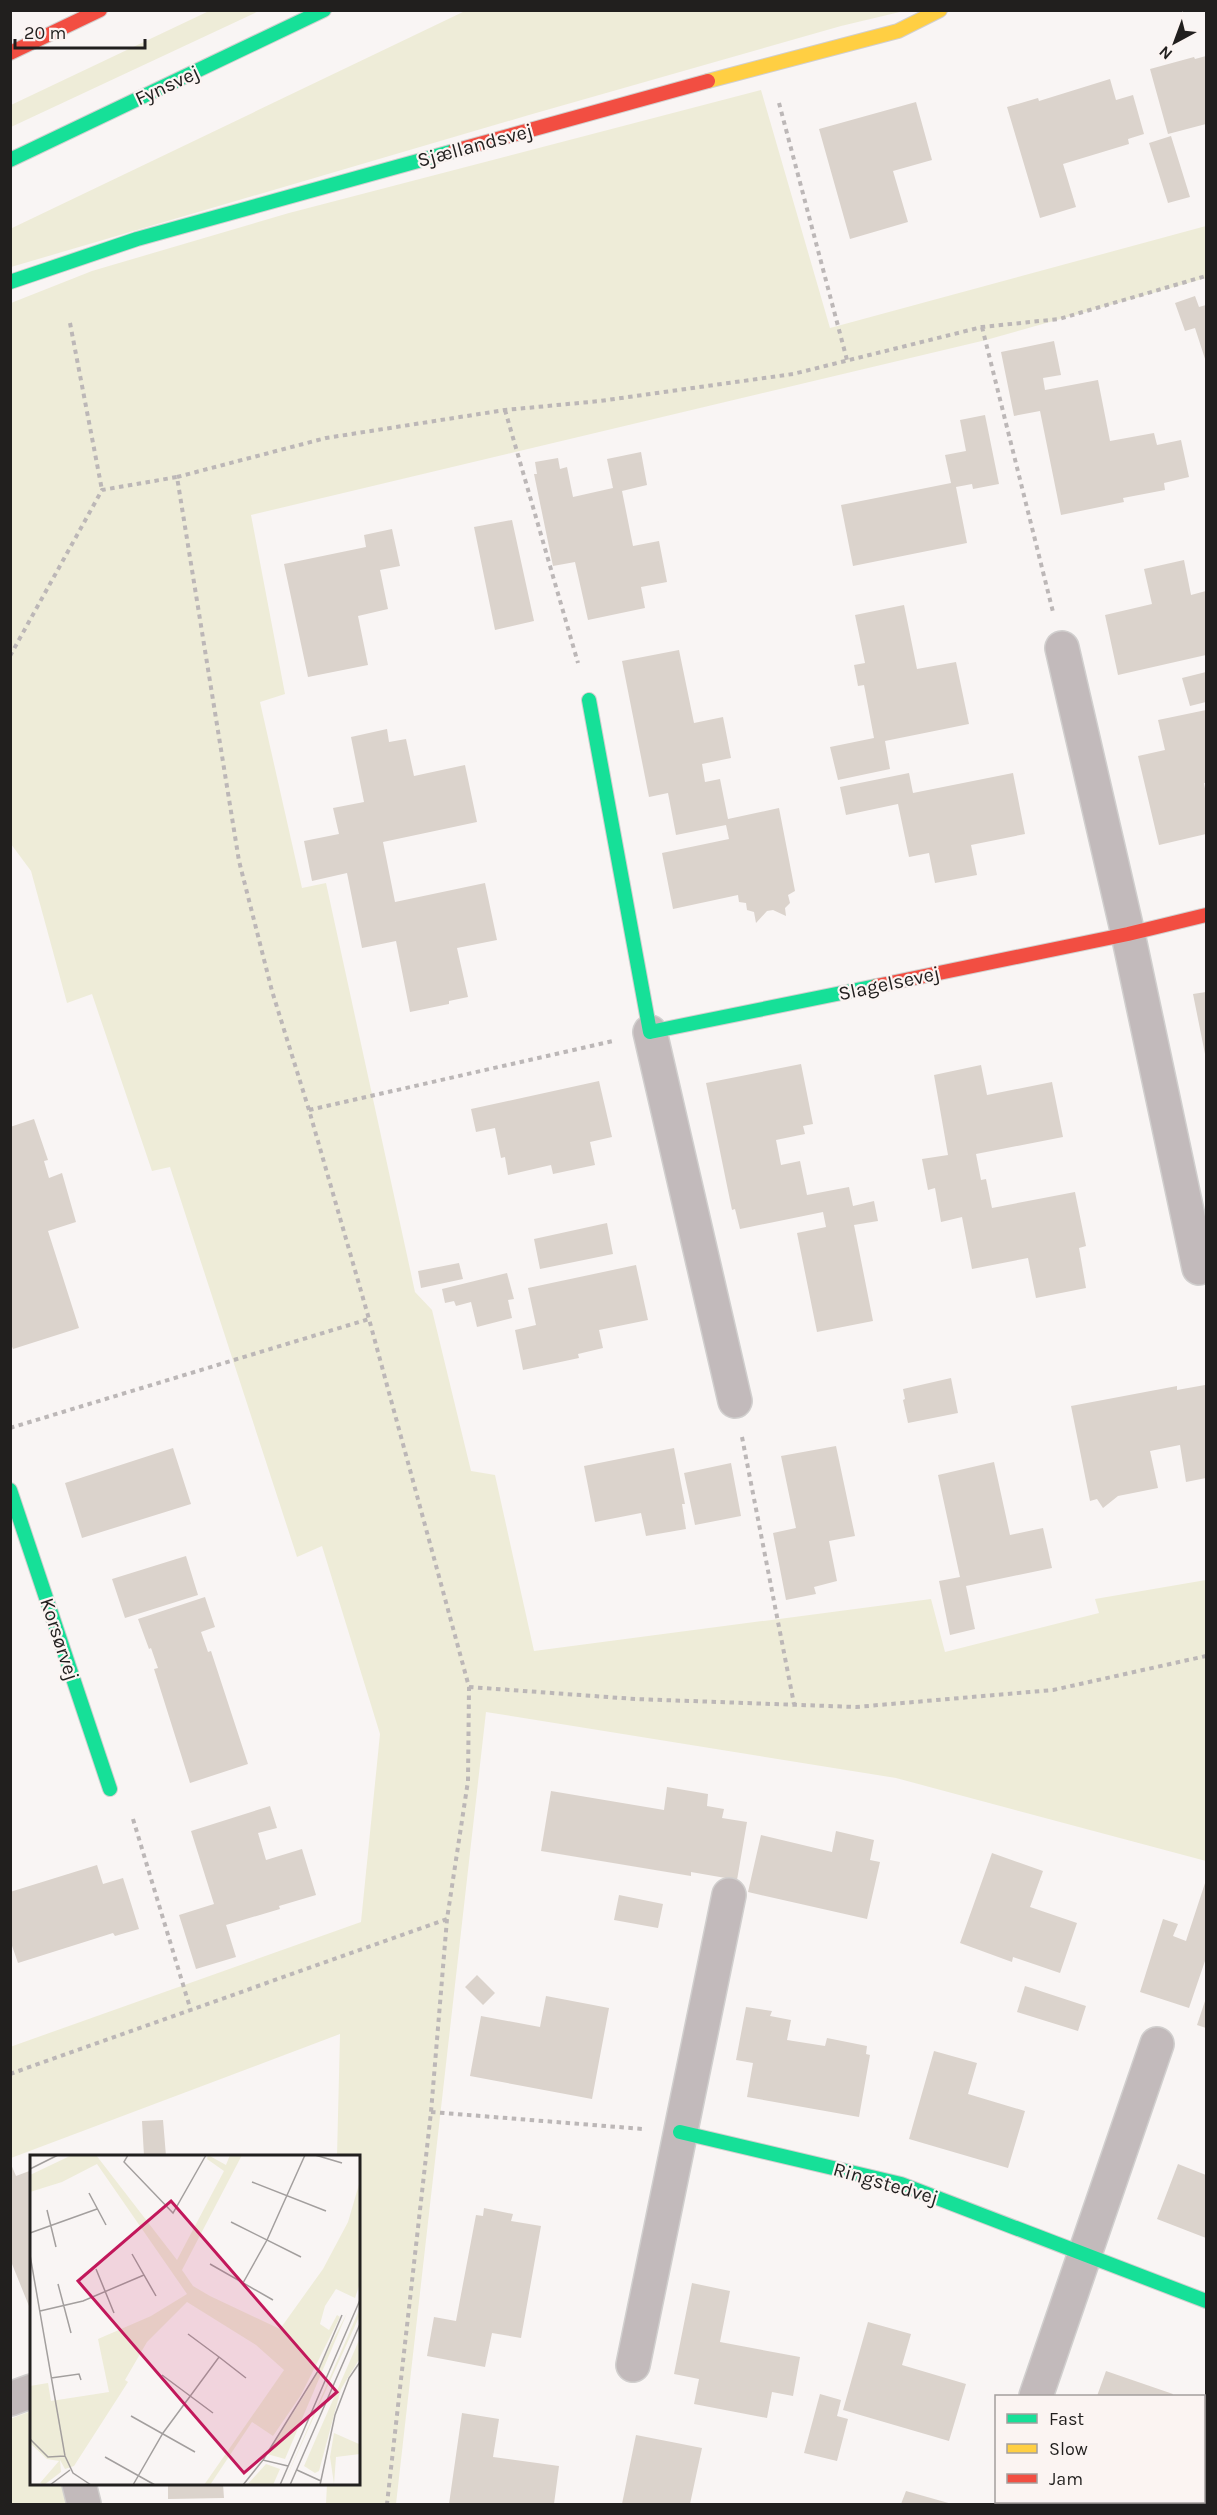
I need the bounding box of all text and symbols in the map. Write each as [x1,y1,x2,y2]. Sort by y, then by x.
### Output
scale bar [15,12,146,50]
north arrow [1145,12,1205,72]
text: 20 m [24,22,66,44]
text: N [1155,42,1176,64]
street label: Fynsvej [131,61,203,110]
street label: Sjællandsvej [415,119,535,172]
street label: Slagelsevej [836,962,942,1005]
street label: Korsørvej [35,1595,84,1683]
inset map [30,2155,360,2485]
street label: Ringstedvej [831,2157,941,2209]
legend [995,2395,1205,2503]
text: Fast [1049,2408,1084,2430]
text: Slow [1049,2438,1088,2460]
text: Jam [1049,2468,1083,2490]

